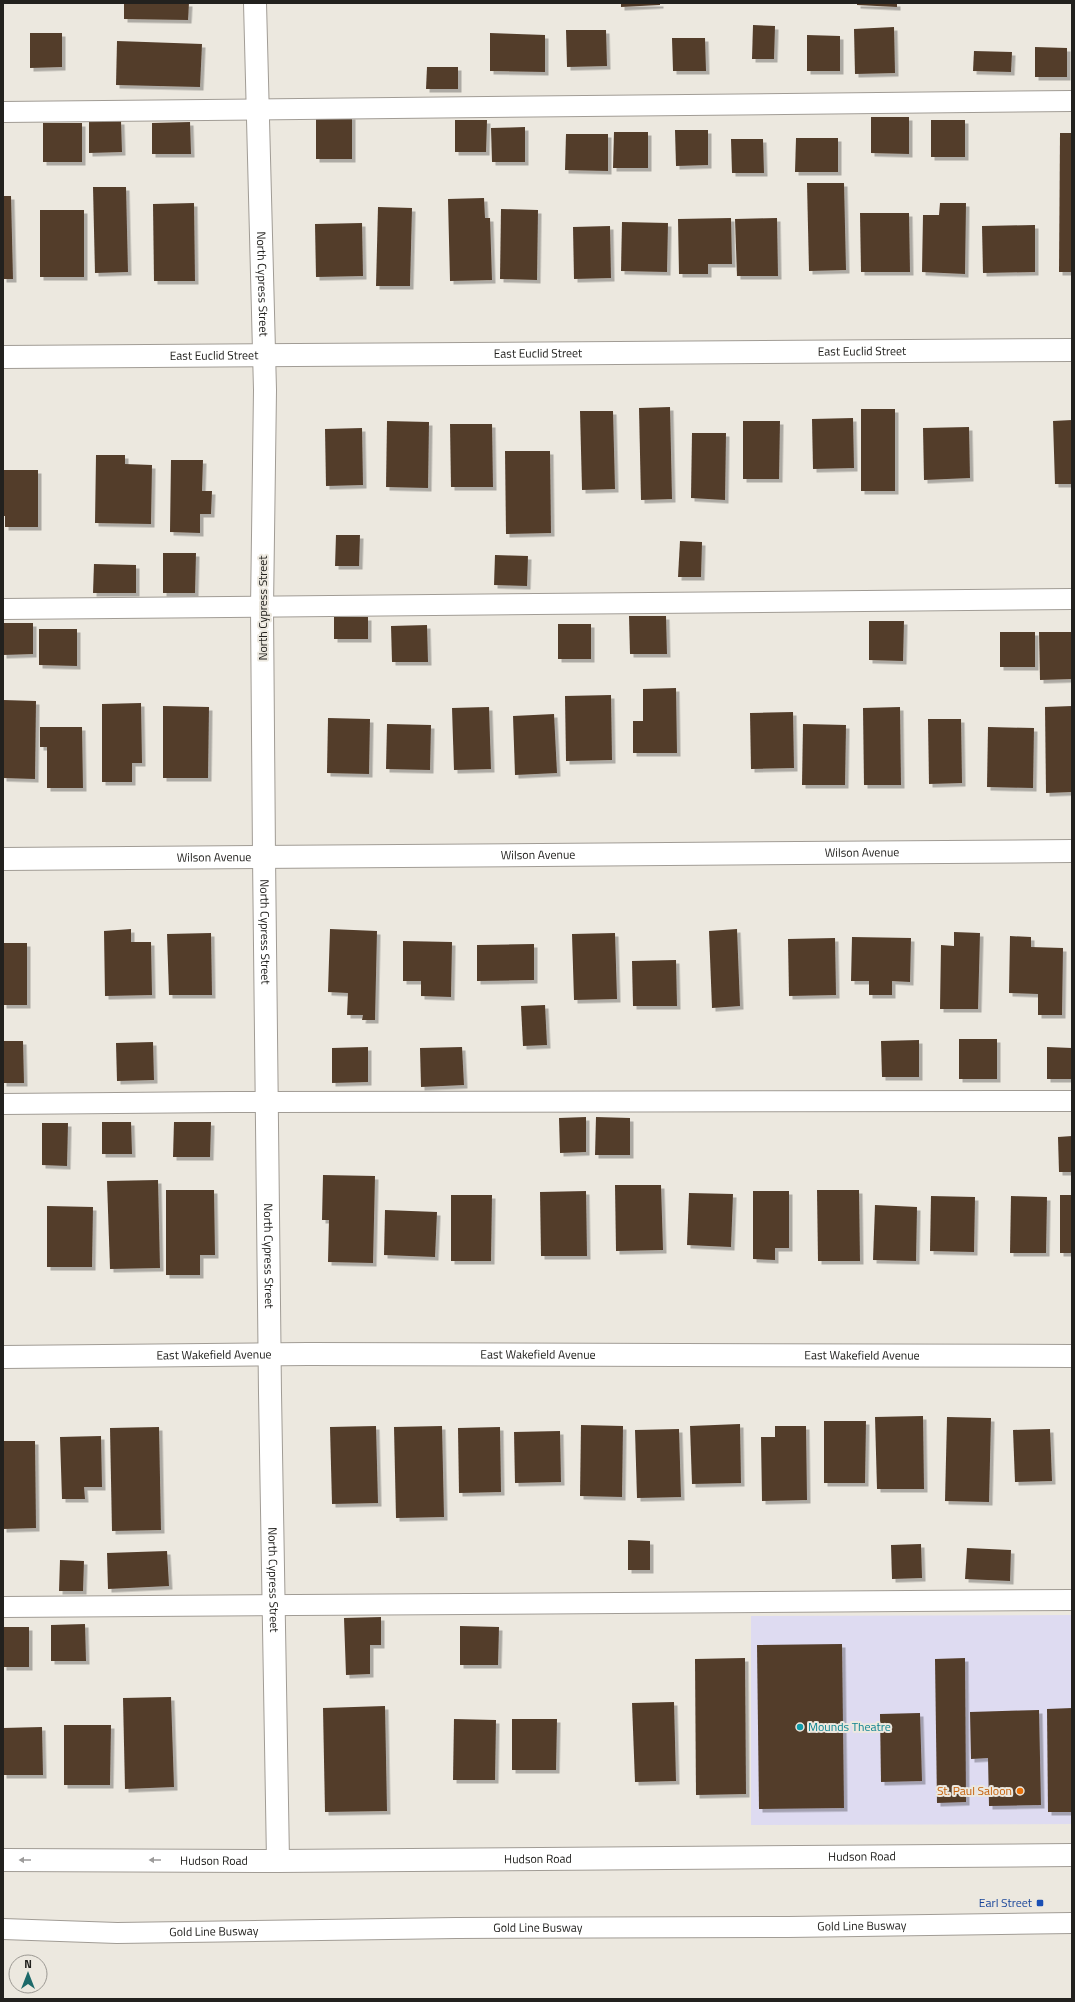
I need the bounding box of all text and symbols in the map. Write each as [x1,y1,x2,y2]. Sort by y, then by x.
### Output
street label: North Cypress Street [252,231,274,338]
street label: East Euclid Street [818,341,907,361]
street label: East Euclid Street [494,343,583,363]
street label: East Euclid Street [170,345,259,365]
street label: North Cypress Street [253,555,272,661]
street label: Wilson Avenue [825,842,899,862]
street label: Wilson Avenue [501,845,575,864]
street label: Wilson Avenue [177,847,251,867]
street label: North Cypress Street [255,879,275,985]
street label: North Cypress Street [259,1203,279,1309]
street label: East Wakefield Avenue [156,1344,272,1364]
street label: East Wakefield Avenue [480,1344,596,1364]
street label: East Wakefield Avenue [804,1345,920,1365]
street label: North Cypress Street [263,1527,284,1633]
place label: Mounds Theatre [808,1717,891,1736]
marker: Mounds Theatre [795,1722,805,1732]
place label: St. Paul Saloon [937,1781,1012,1800]
marker: St. Paul Saloon [1015,1786,1025,1796]
street label: Hudson Road [828,1846,896,1866]
street label: Hudson Road [504,1849,572,1868]
street label: Hudson Road [180,1851,248,1870]
one-way arrow [18,1857,31,1863]
one-way arrow [148,1857,161,1863]
place label: Earl Street [979,1893,1033,1912]
marker: Earl Street [1035,1898,1045,1908]
street label: Gold Line Busway [817,1915,907,1936]
street label: Gold Line Busway [493,1918,583,1937]
street label: Gold Line Busway [169,1921,259,1941]
north arrow [8,1954,48,1994]
text: N [24,1956,32,1972]

